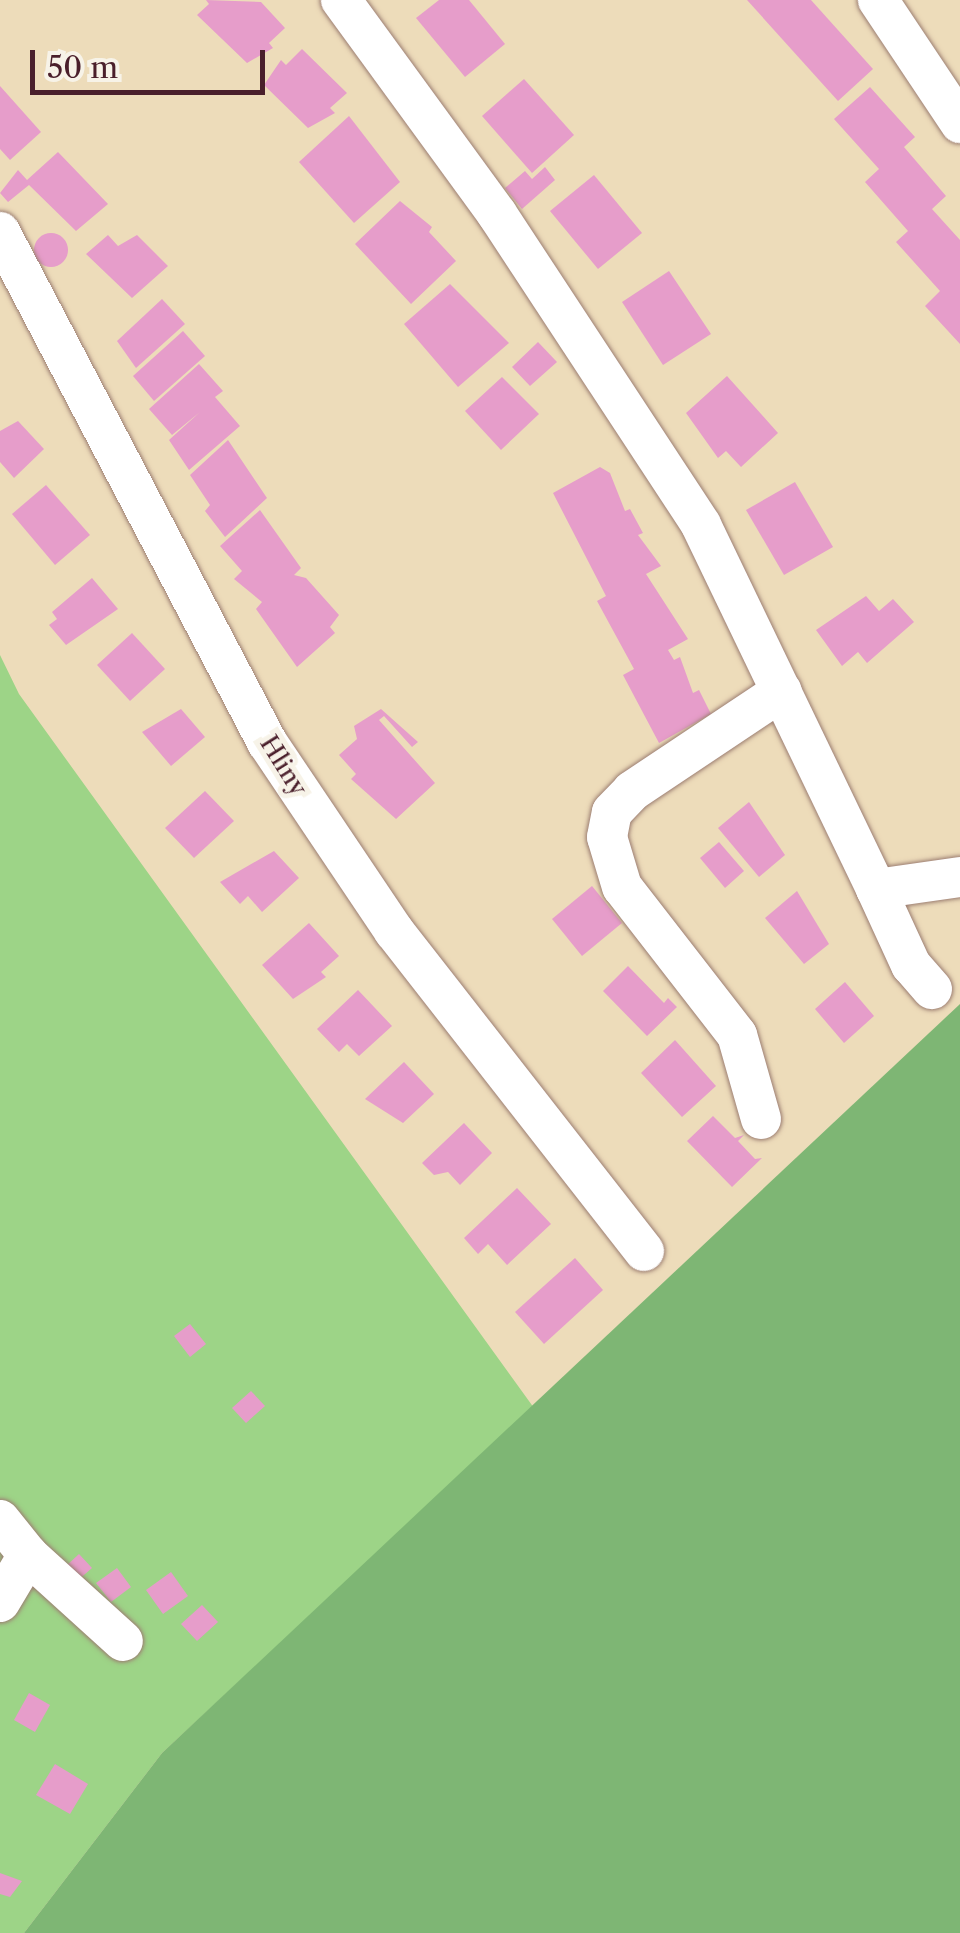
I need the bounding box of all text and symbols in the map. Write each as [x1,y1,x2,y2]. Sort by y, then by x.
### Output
scale bar [35,30,270,92]
text: 50 m [47,49,118,86]
street label: Hliny [253,730,313,802]

